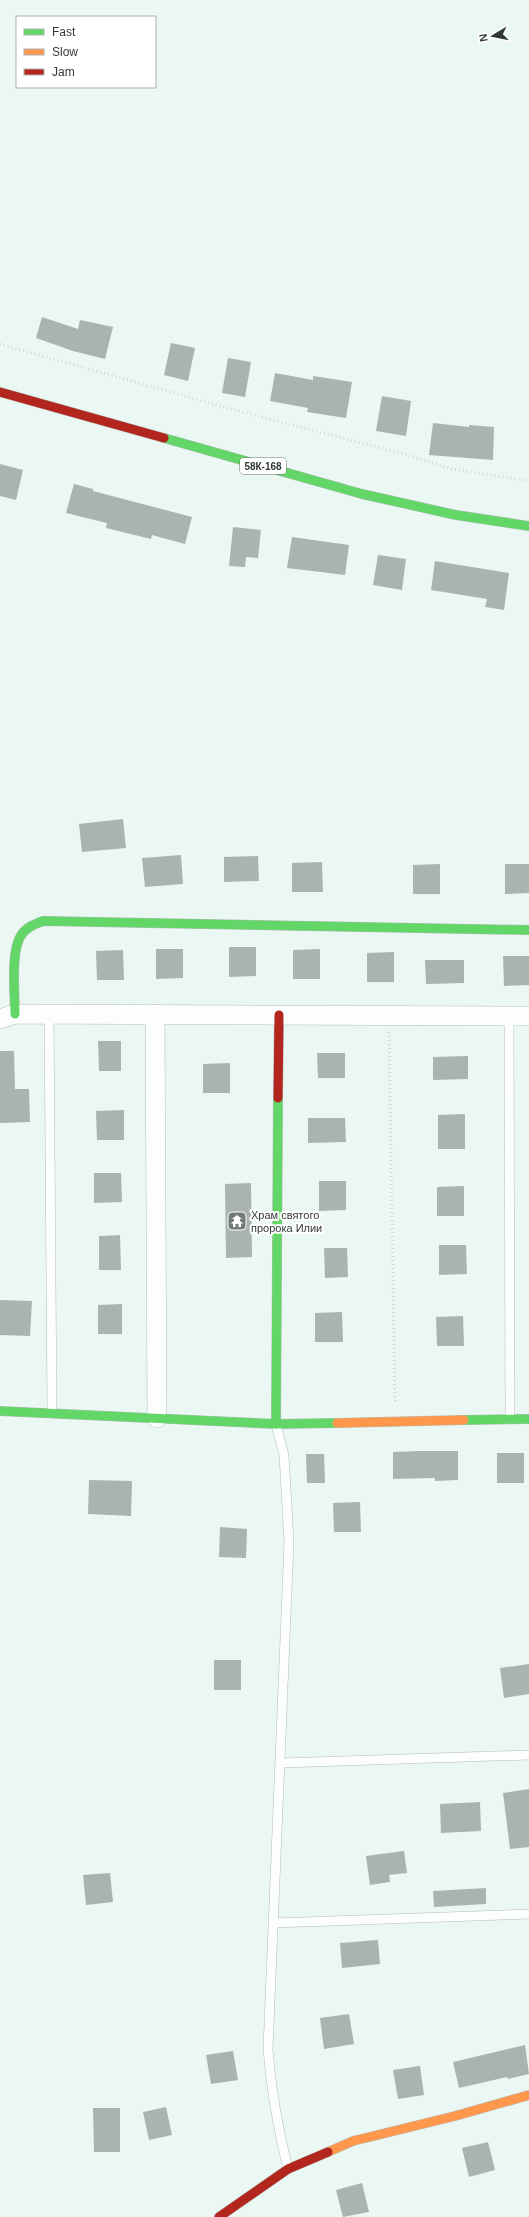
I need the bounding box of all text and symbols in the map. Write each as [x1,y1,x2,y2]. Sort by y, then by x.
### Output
legend [16,16,156,88]
north arrow [473,16,513,56]
text: Fast [52,25,76,39]
text: N [477,33,490,43]
text: Slow [52,45,78,59]
text: Jam [52,65,75,79]
road number: 58К-168 [240,458,286,474]
place label: Храм святого пророка Илии [251,1209,322,1234]
temple icon: Храм святого пророка Илии [226,1210,248,1232]

